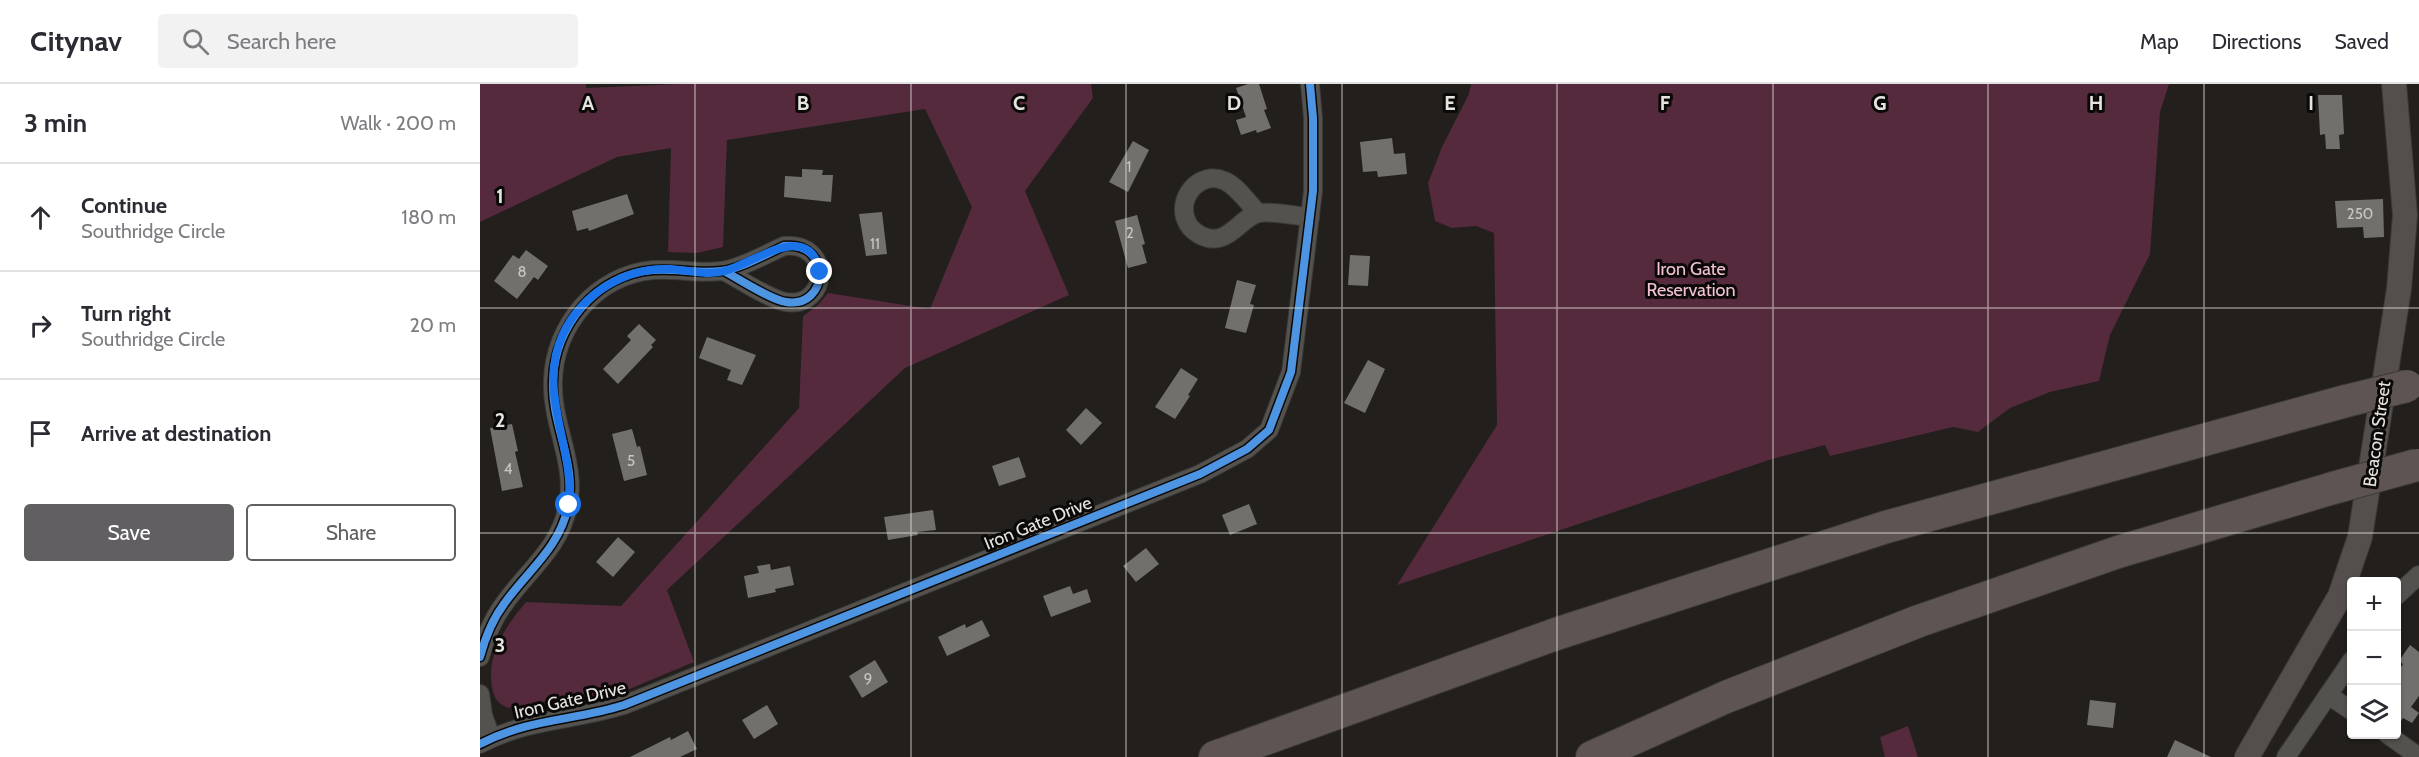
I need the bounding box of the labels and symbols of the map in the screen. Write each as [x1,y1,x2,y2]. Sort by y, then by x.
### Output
text: A [582,91,595,115]
text: B [797,91,809,115]
text: C [1013,91,1025,115]
text: D [1227,91,1241,115]
text: E [1444,91,1456,115]
text: F [1660,91,1671,115]
text: G [1873,91,1887,115]
text: H [2089,91,2103,115]
text: I [2308,91,2314,115]
house number: 1 [1127,158,1131,176]
text: 1 [496,184,504,208]
house number: 250 [2347,205,2373,223]
house number: 2 [1126,224,1134,242]
house number: 11 [870,235,880,253]
route end [806,258,832,284]
park label: Iron Gate Reservation [1646,258,1736,301]
house number: 8 [517,263,527,281]
street label: Beacon Street [2359,380,2395,488]
text: 2 [495,408,505,432]
house number: 5 [627,452,635,470]
house number: 4 [504,460,513,478]
route start [555,491,581,517]
street label: Iron Gate Drive [981,491,1095,555]
text: 3 [495,633,505,657]
house number: 9 [864,670,872,688]
street label: Iron Gate Drive [512,676,628,724]

